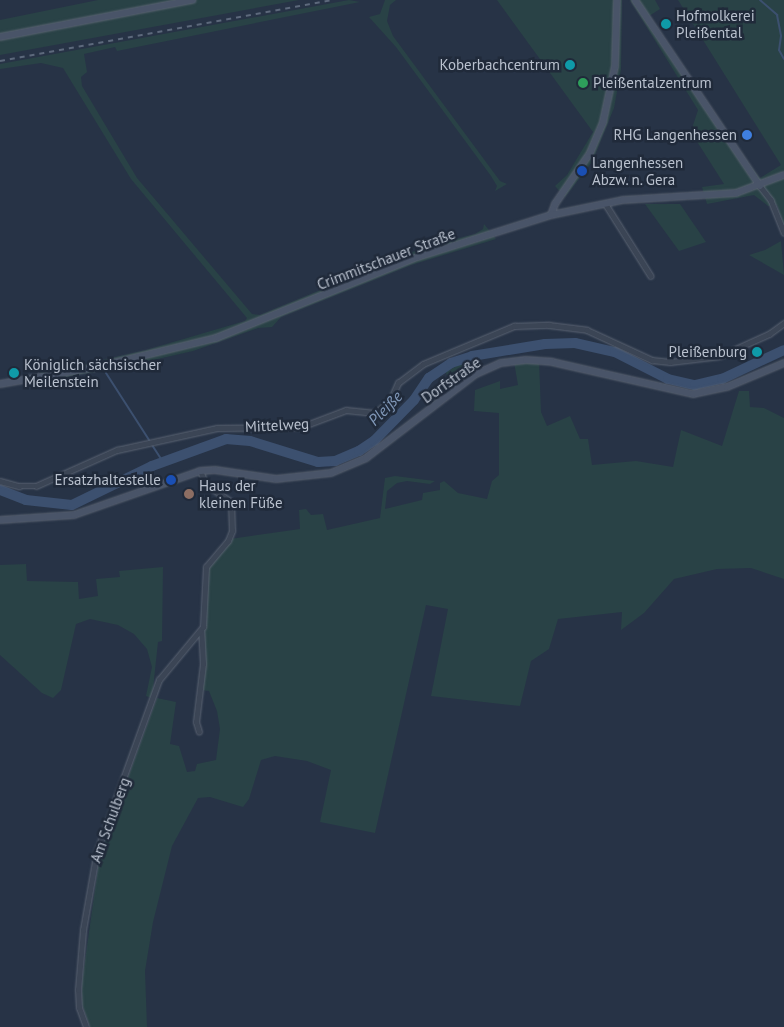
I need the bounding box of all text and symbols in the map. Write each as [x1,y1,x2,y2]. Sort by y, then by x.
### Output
place label: Hofmolkerei Pleißental [676,6,755,41]
marker: Hofmolkerei Pleißental [660,18,672,30]
place label: Koberbachcentrum [440,56,560,74]
marker: Koberbachcentrum [564,59,576,71]
place label: Pleißentalzentrum [593,74,712,92]
marker: Pleißentalzentrum [577,77,589,89]
place label: RHG Langenhessen [614,126,737,144]
marker: RHG Langenhessen [741,129,753,141]
place label: Langenhessen Abzw. n. Gera [592,153,683,188]
marker: Langenhessen Abzw. n. Gera [576,165,588,177]
street label: Crimmitschauer Straße [314,224,458,294]
place label: Pleißenburg [669,343,747,361]
marker: Pleißenburg [751,346,763,358]
street label: Dorfstraße [418,353,484,407]
place label: Königlich sächsischer Meilenstein [24,355,161,390]
marker: Königlich sächsischer Meilenstein [8,367,20,379]
water label: Pleiße [364,387,406,429]
street label: Mittelweg [244,414,310,436]
place label: Ersatzhaltestelle [55,471,161,489]
marker: Ersatzhaltestelle [165,474,177,486]
place label: Haus der kleinen Füße [199,476,283,511]
marker: Haus der kleinen Füße [183,488,195,500]
street label: Am Schulberg [86,775,134,865]

